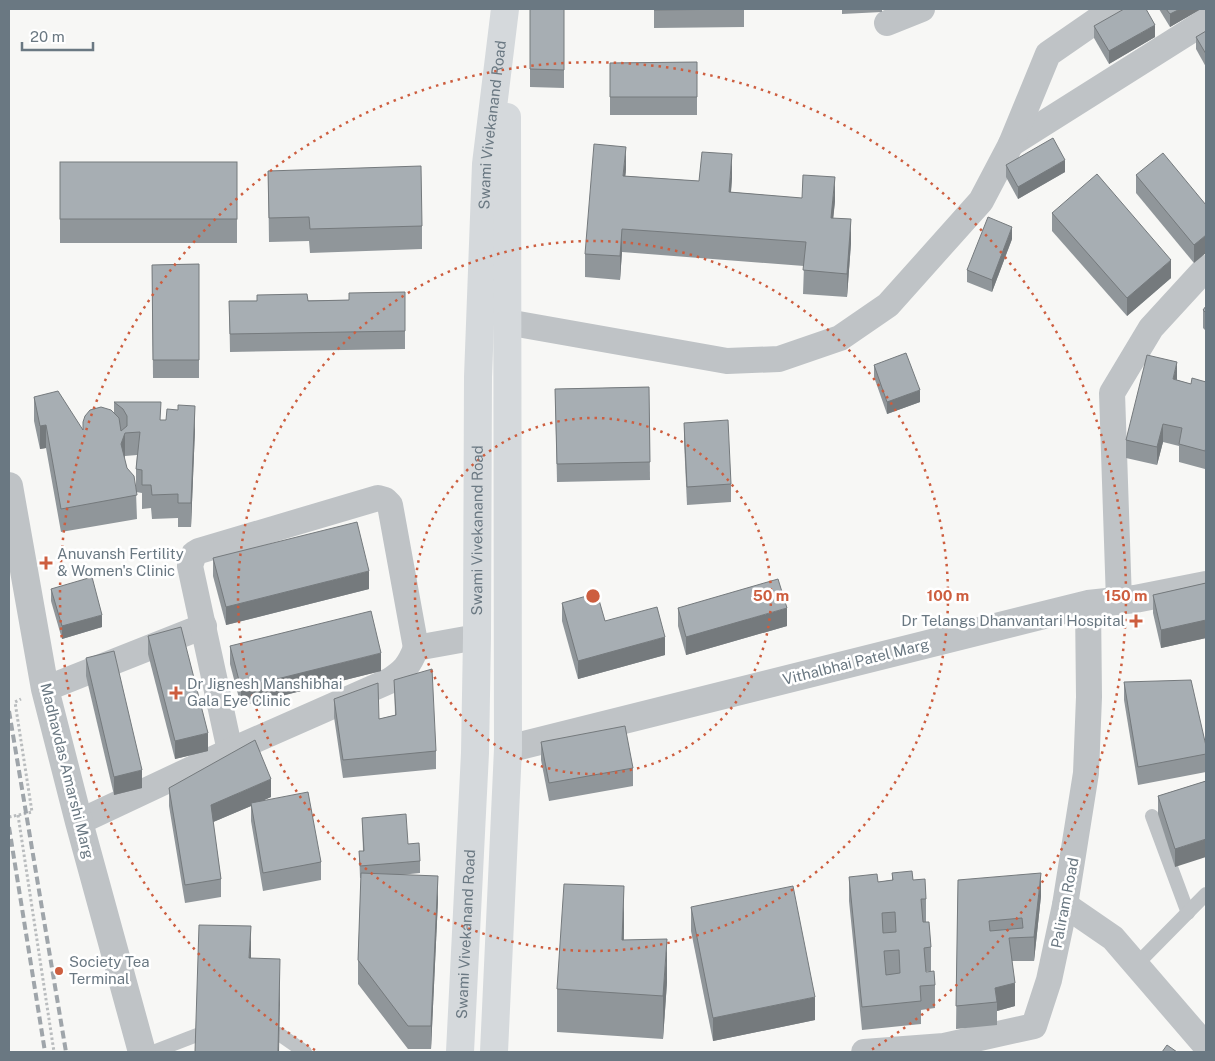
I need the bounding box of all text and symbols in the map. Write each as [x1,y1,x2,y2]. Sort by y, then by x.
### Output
scale bar [22,20,94,52]
text: 20 m [30,28,65,45]
street label: Swami Vivekanand Road [475,39,509,210]
street label: Swami Vivekanand Road [468,445,486,615]
place label: Anuvansh Fertility & Women's Clinic [57,545,184,579]
marker: Anuvansh Fertility & Women's Clinic [39,556,53,570]
centre of rings [584,587,602,605]
text: 50 m [753,587,789,604]
text: 100 m [927,587,969,604]
text: 150 m [1104,587,1148,604]
place label: Dr Telangs Dhanvantari Hospital [901,612,1125,629]
marker: Dr Telangs Dhanvantari Hospital [1129,614,1143,628]
street label: Vithalbhai Patel Marg [781,635,931,688]
place label: Dr Jignesh Manshibhai Gala Eye Clinic [187,675,342,709]
street label: Madhavdas Amarshi Marg [37,681,98,861]
marker: Dr Jignesh Manshibhai Gala Eye Clinic [169,686,183,700]
street label: Swami Vivekanand Road [453,849,478,1019]
street label: Paliram Road [1047,856,1082,950]
place label: Society Tea Terminal [69,953,149,987]
marker: Society Tea Terminal [53,965,65,977]

